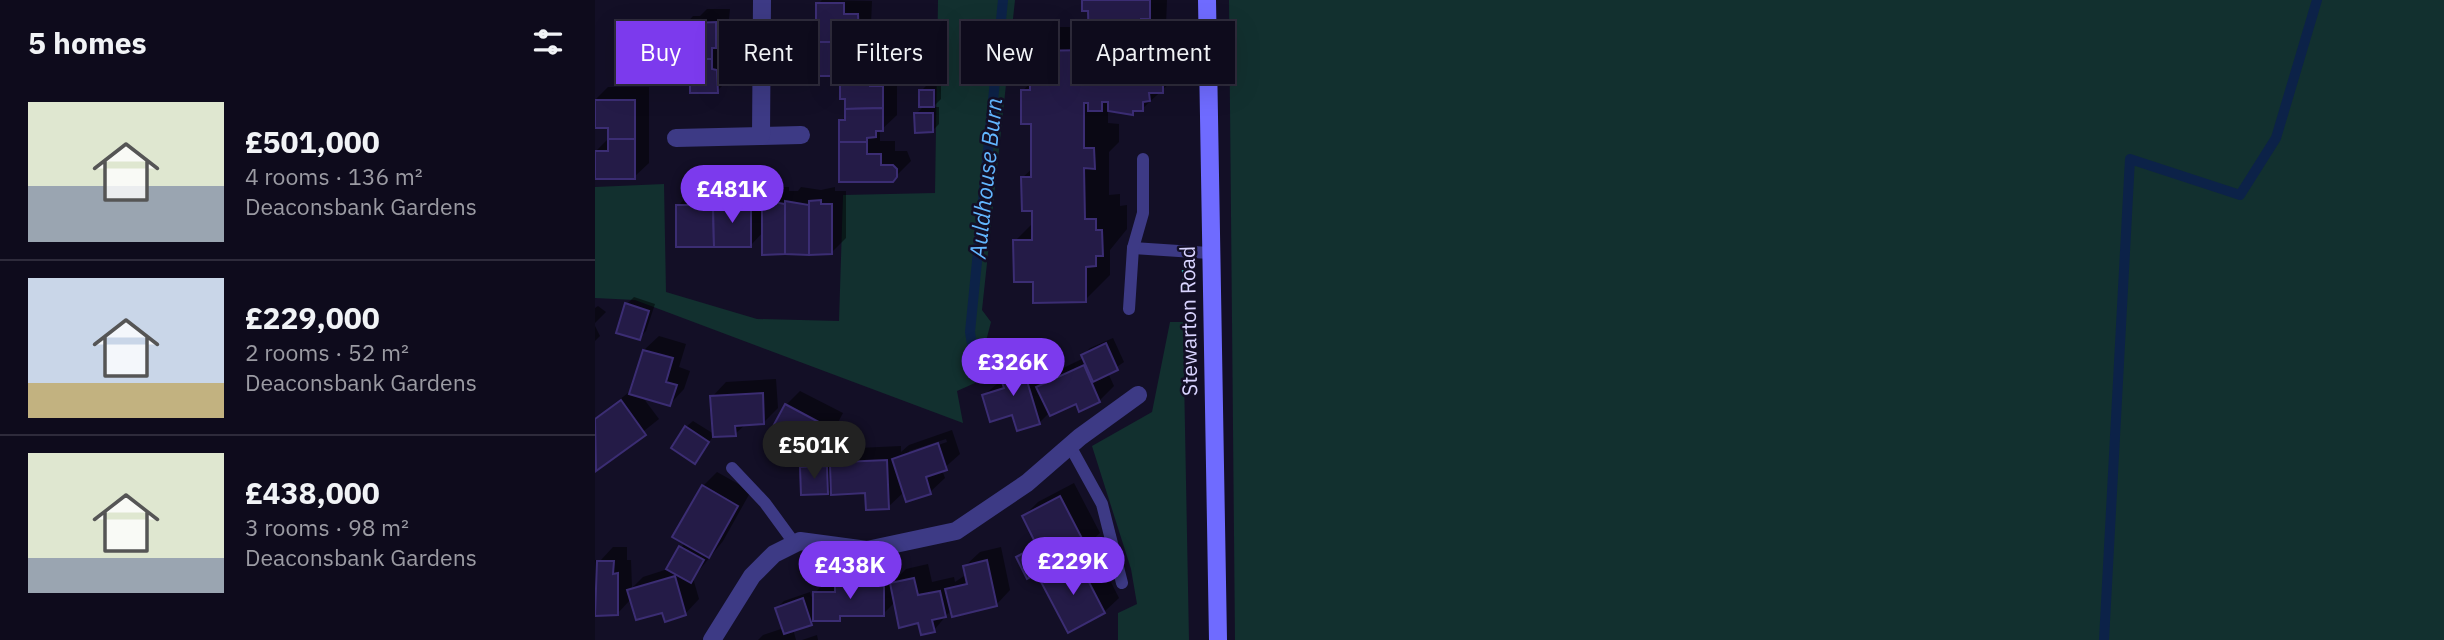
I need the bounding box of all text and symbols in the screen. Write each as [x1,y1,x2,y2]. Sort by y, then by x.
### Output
chip: Buy [616,21,705,84]
chip: Rent [719,21,818,84]
chip: Filters [832,21,947,84]
chip: New [961,21,1058,84]
chip: Apartment [1072,21,1235,84]
text: 5 homes [28,23,147,62]
icon: filters [529,23,567,61]
water label: Auldhouse Burn [962,96,1008,261]
text: £501,000 [245,122,380,161]
icon: home [84,130,168,214]
text: 4 rooms · 136 m² [245,161,423,191]
pin: £481K [683,166,781,225]
text: £481K [697,173,767,203]
text: Deaconsbank Gardens [245,191,477,221]
street label: Stewarton Road [1173,246,1203,396]
text: £229,000 [245,298,380,337]
icon: home [84,306,168,390]
text: 2 rooms · 52 m² [245,337,409,367]
pin: £326K [964,338,1062,398]
text: £326K [978,346,1048,376]
text: Deaconsbank Gardens [245,367,477,397]
pin: £501K [765,421,863,481]
text: £501K [779,429,849,459]
text: £438,000 [245,473,380,512]
icon: home [84,481,168,565]
text: 3 rooms · 98 m² [245,512,409,542]
pin: £229K [1024,538,1122,597]
text: Deaconsbank Gardens [245,542,477,572]
pin: £438K [801,542,899,601]
text: £229K [1038,545,1108,575]
text: £438K [815,549,885,579]

